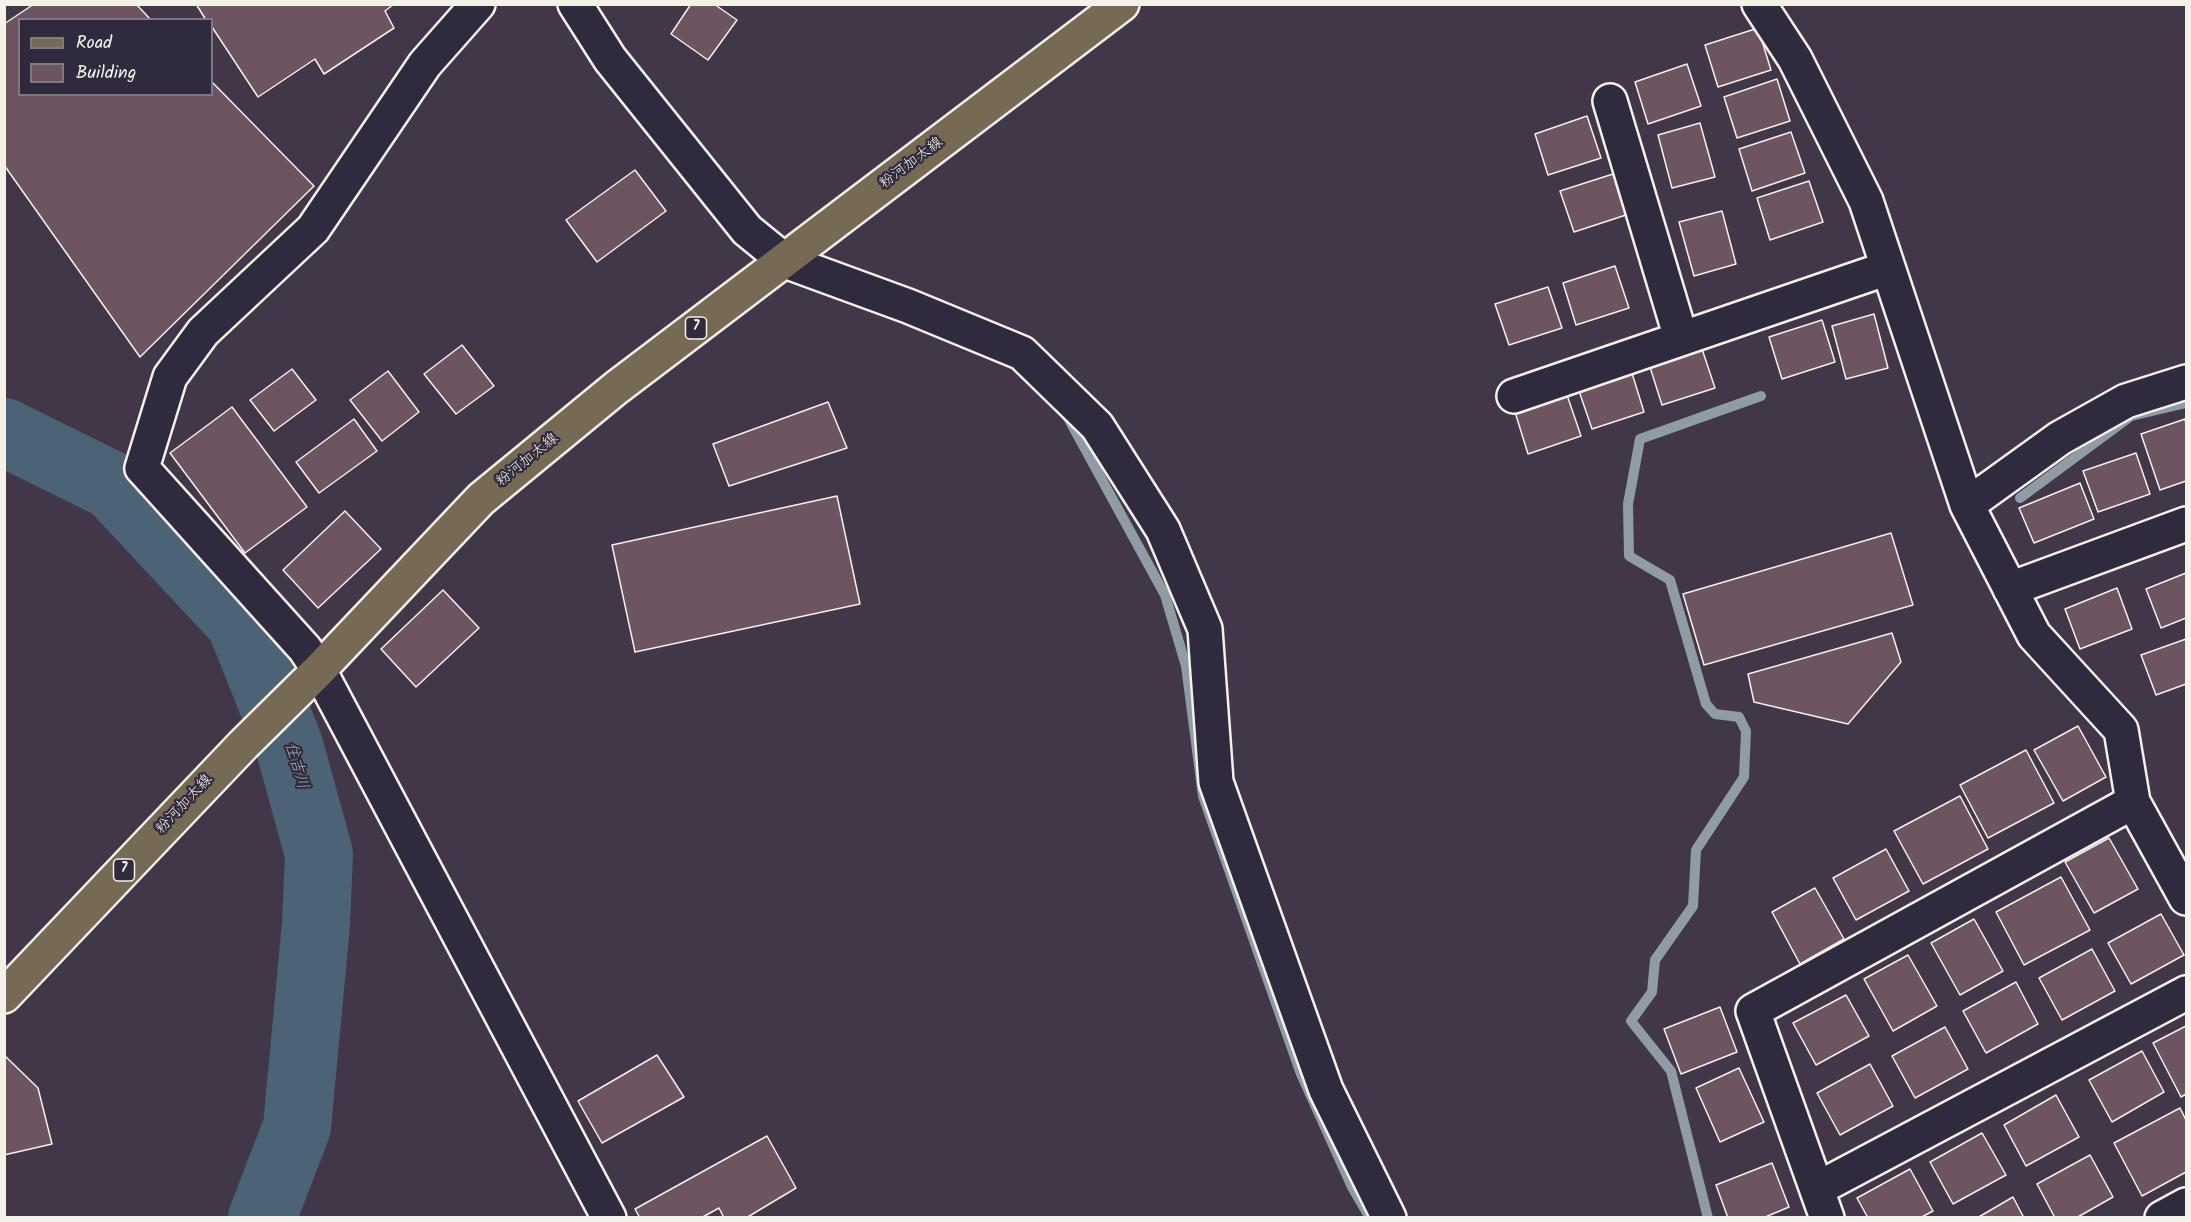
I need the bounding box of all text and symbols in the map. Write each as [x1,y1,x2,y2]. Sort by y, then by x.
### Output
legend [18,18,213,96]
text: Road [76,29,112,58]
text: Building [76,59,136,88]
street label: 粉河加太線 [877,134,947,194]
road number: 7 [686,317,706,339]
street label: 粉河加太線 [493,430,563,492]
water label: 住吉川 [279,740,311,792]
street label: 粉河加太線 [153,771,217,839]
road number: 7 [114,859,134,881]

